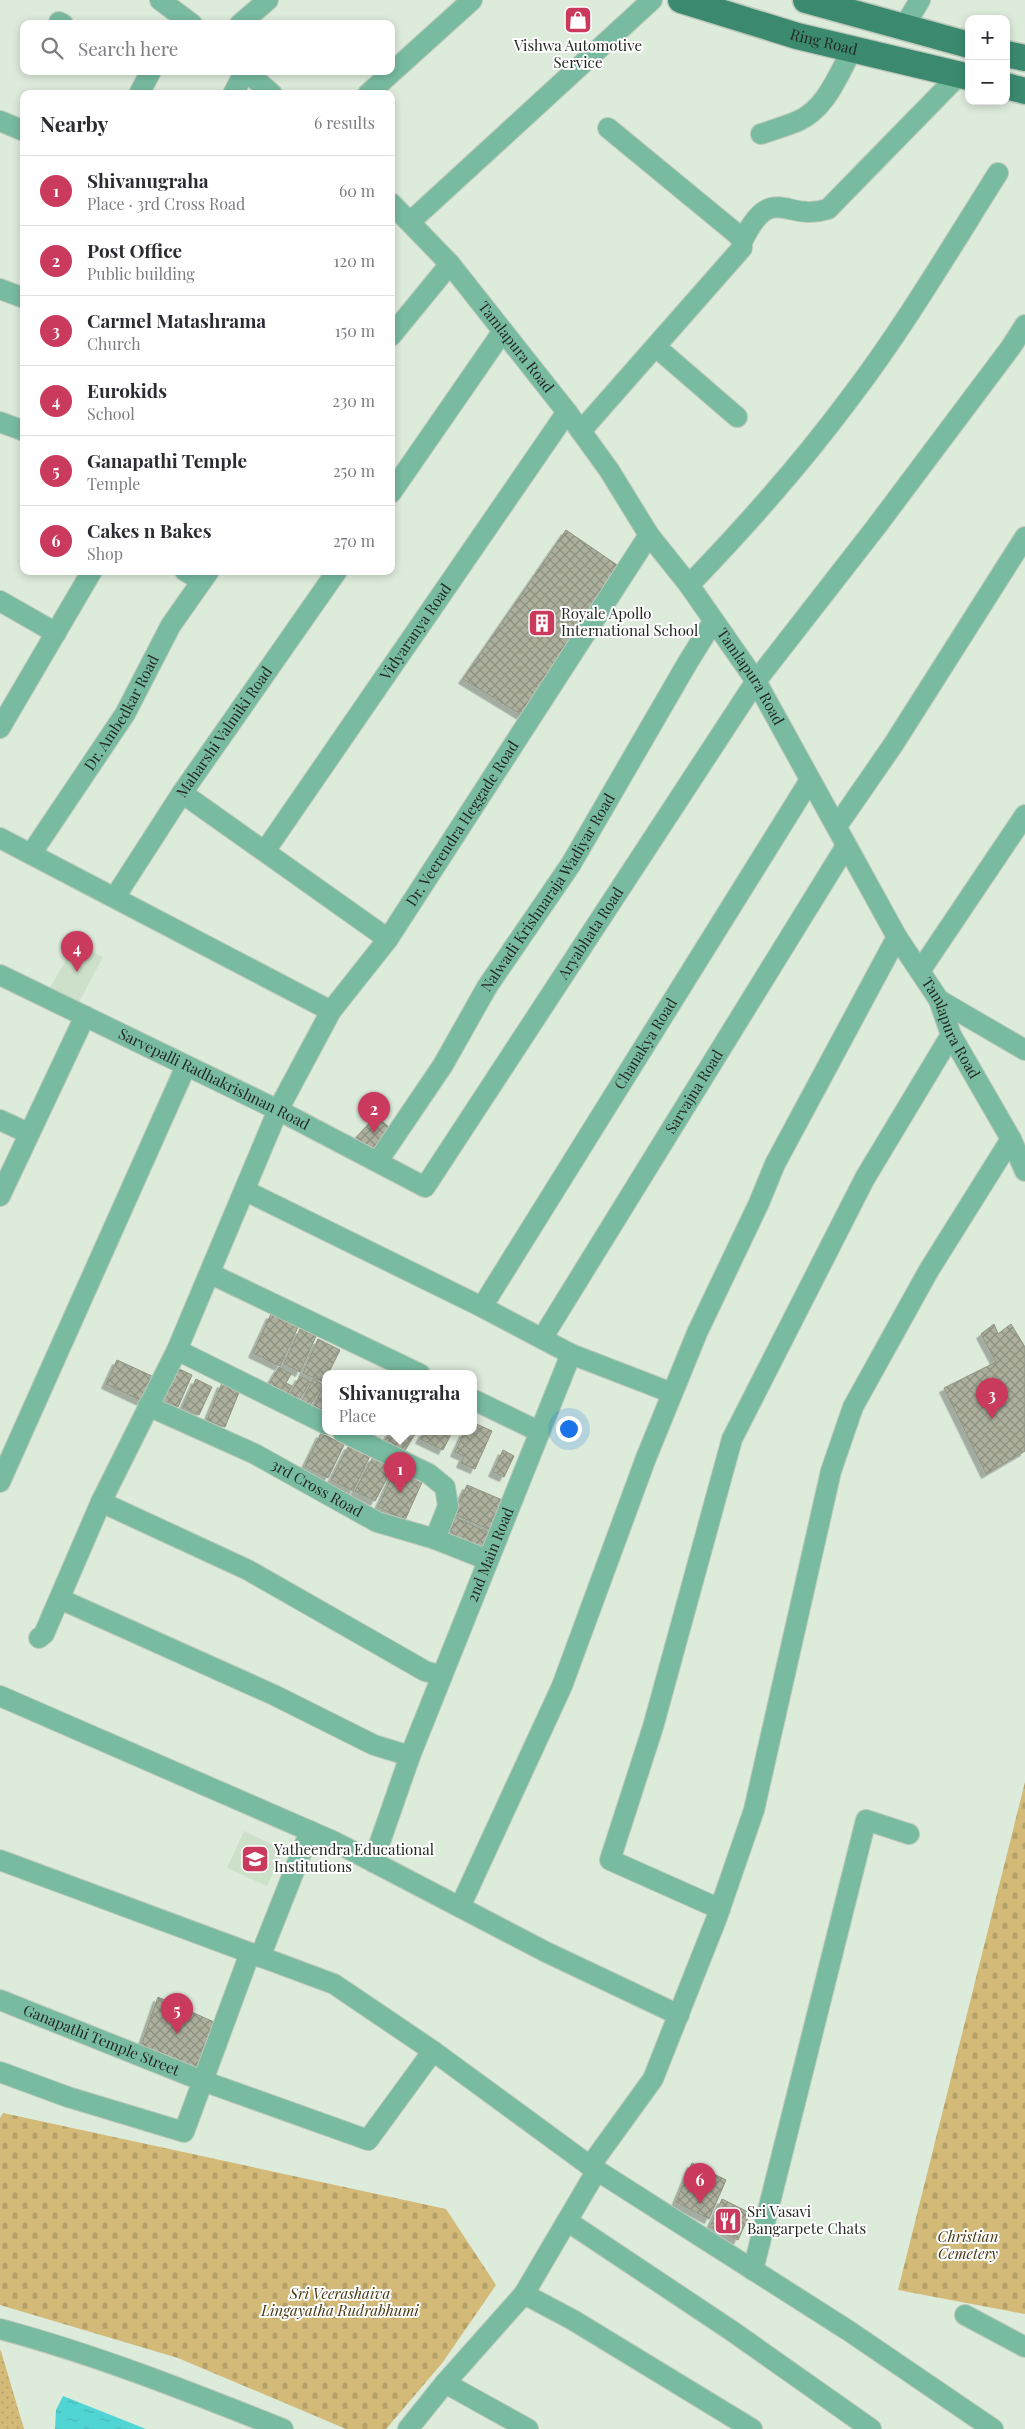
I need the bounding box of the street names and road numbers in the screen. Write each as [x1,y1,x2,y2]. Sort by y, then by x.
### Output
street label: Ring Road [788,23,860,59]
street label: Tamlapura Road [474,297,559,397]
street label: Vidyaranya Road [374,579,455,684]
street label: Tamlapura Road [713,624,789,728]
street label: Dr. Ambedkar Road [79,651,163,774]
street label: Maharshi Valmiki Road [171,662,277,801]
street label: Dr. Veerendra Heggade Road [401,736,523,910]
street label: Nalwadi Krishnaraja Wadiyar Road [476,789,619,995]
street label: Aryabhata Road [552,883,628,984]
street label: Tamlapura Road [918,973,985,1082]
street label: Chanakya Road [609,994,681,1093]
street label: Sarvepalli Radhakrishnan Road [115,1023,314,1134]
street label: Sarvajna Road [660,1045,727,1137]
street label: 3rd Cross Road [268,1454,367,1521]
street label: 2nd Main Road [462,1504,518,1605]
street label: Ganapathi Temple Street [21,1999,183,2080]

